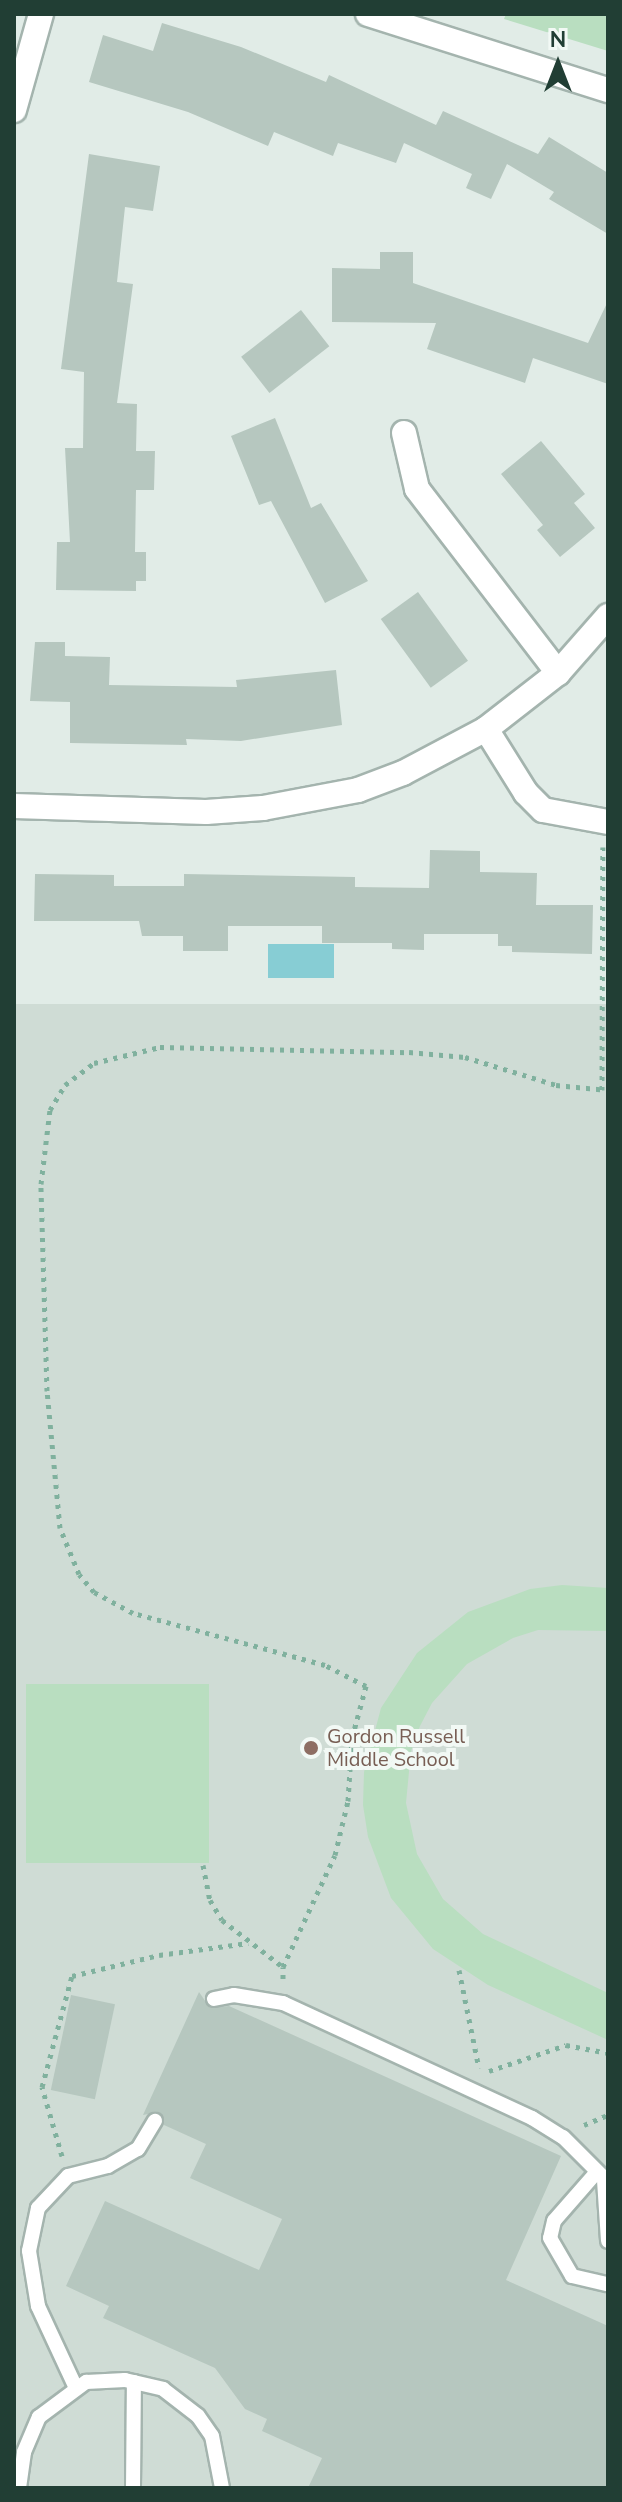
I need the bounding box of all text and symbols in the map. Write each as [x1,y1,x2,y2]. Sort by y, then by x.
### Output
north arrow [518,24,598,104]
text: N [550,25,566,55]
place label: Gordon Russell Middle School [327,1724,465,1771]
marker: Gordon Russell Middle School [302,1739,320,1757]

